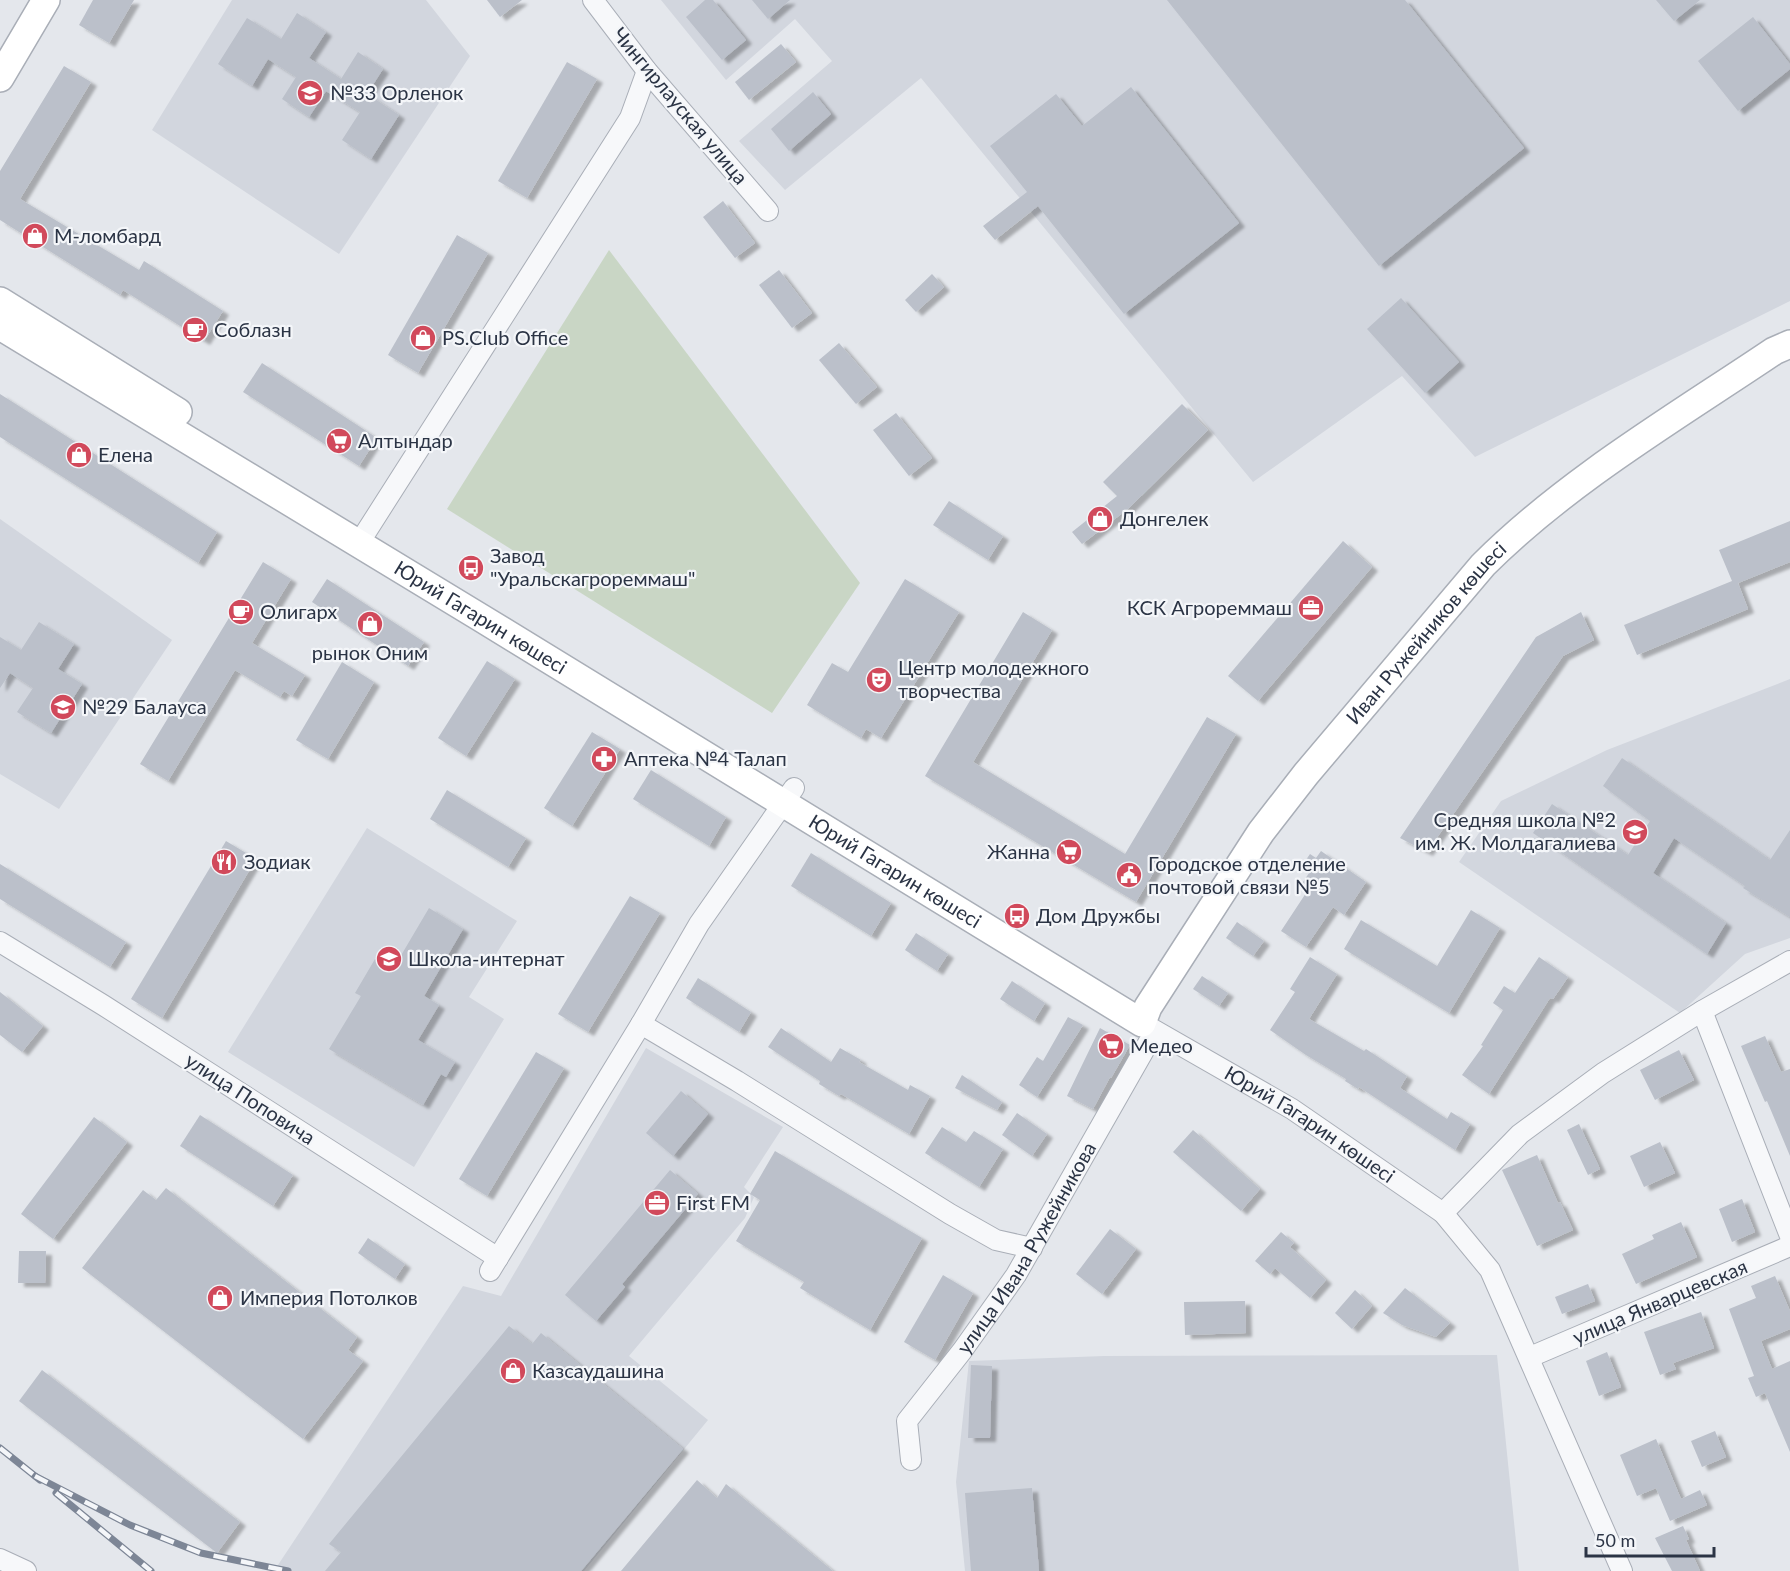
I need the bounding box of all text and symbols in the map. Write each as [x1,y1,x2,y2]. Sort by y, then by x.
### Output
street label: Чингирлауская улица [608,22,753,189]
school or university icon: №33 Орленок [295,78,325,108]
place label: №33 Орленок [330,80,464,104]
shop icon: М-ломбард [20,221,50,251]
place label: М-ломбард [54,223,161,247]
cafe icon: Соблазн [180,315,210,345]
place label: Соблазн [214,317,292,341]
shop icon: PS.Club Office [408,323,438,353]
place label: PS.Club Office [442,325,568,349]
supermarket icon: Алтындар [324,426,354,456]
place label: Алтындар [358,428,453,452]
shop icon: Елена [64,440,94,470]
place label: Елена [98,442,153,466]
shop icon: Донгелек [1085,504,1115,534]
place label: Донгелек [1120,506,1209,530]
street label: Иван Ружейников көшесі [1341,536,1511,729]
place label: Завод "Уральскагрореммаш" [490,543,695,590]
bus stop icon: Завод "Уральскагрореммаш" [456,553,486,583]
street label: Юрий Гагарин көшесі [390,555,572,679]
office icon: КСК Агрореммаш [1296,593,1326,623]
place label: КСК Агрореммаш [1127,595,1292,619]
cafe icon: Олигарх [226,597,256,627]
place label: Олигарх [260,599,337,623]
shop icon: рынок Оним [355,609,385,639]
place label: рынок Оним [312,640,428,664]
place label: Центр молодежного творчества [898,655,1089,702]
theatre icon: Центр молодежного творчества [864,665,894,695]
school or university icon: №29 Балауса [48,692,78,722]
place label: №29 Балауса [82,694,207,718]
pharmacy icon: Аптека №4 Талап [589,744,619,774]
place label: Аптека №4 Талап [624,746,787,770]
place label: Средняя школа №2 им. Ж. Молдагалиева [1415,807,1616,854]
street label: Юрий Гагарин көшесі [805,809,986,933]
school or university icon: Средняя школа №2 им. Ж. Молдагалиева [1620,817,1650,847]
supermarket icon: Жанна [1054,837,1084,867]
place label: Жанна [987,839,1050,863]
restaurant icon: Зодиак [209,847,239,877]
place label: Зодиак [244,849,311,873]
place label: Городское отделение почтовой связи №5 [1148,851,1346,898]
public building icon: Городское отделение почтовой связи №5 [1114,860,1144,890]
bus stop icon: Дом Дружбы [1002,901,1032,931]
place label: Дом Дружбы [1036,903,1160,927]
school or university icon: Школа-интернат [374,944,404,974]
place label: Школа-интернат [408,946,565,970]
supermarket icon: Медео [1096,1031,1126,1061]
place label: Медео [1130,1033,1193,1057]
street label: улица Поповича [181,1047,320,1149]
street label: Юрий Гагарин көшесі [1221,1060,1400,1187]
street label: улица Ивана Ружейникова [951,1137,1100,1358]
office icon: First FM [642,1188,672,1218]
place label: First FM [676,1190,750,1214]
street label: улица Январцевская [1569,1253,1751,1349]
shop icon: Империя Потолков [205,1283,235,1313]
place label: Империя Потолков [240,1285,418,1309]
shop icon: Казсаудашина [498,1356,528,1386]
place label: Казсаудашина [532,1358,664,1382]
scale bar [1586,1520,1714,1558]
text: 50 m [1595,1529,1635,1551]

